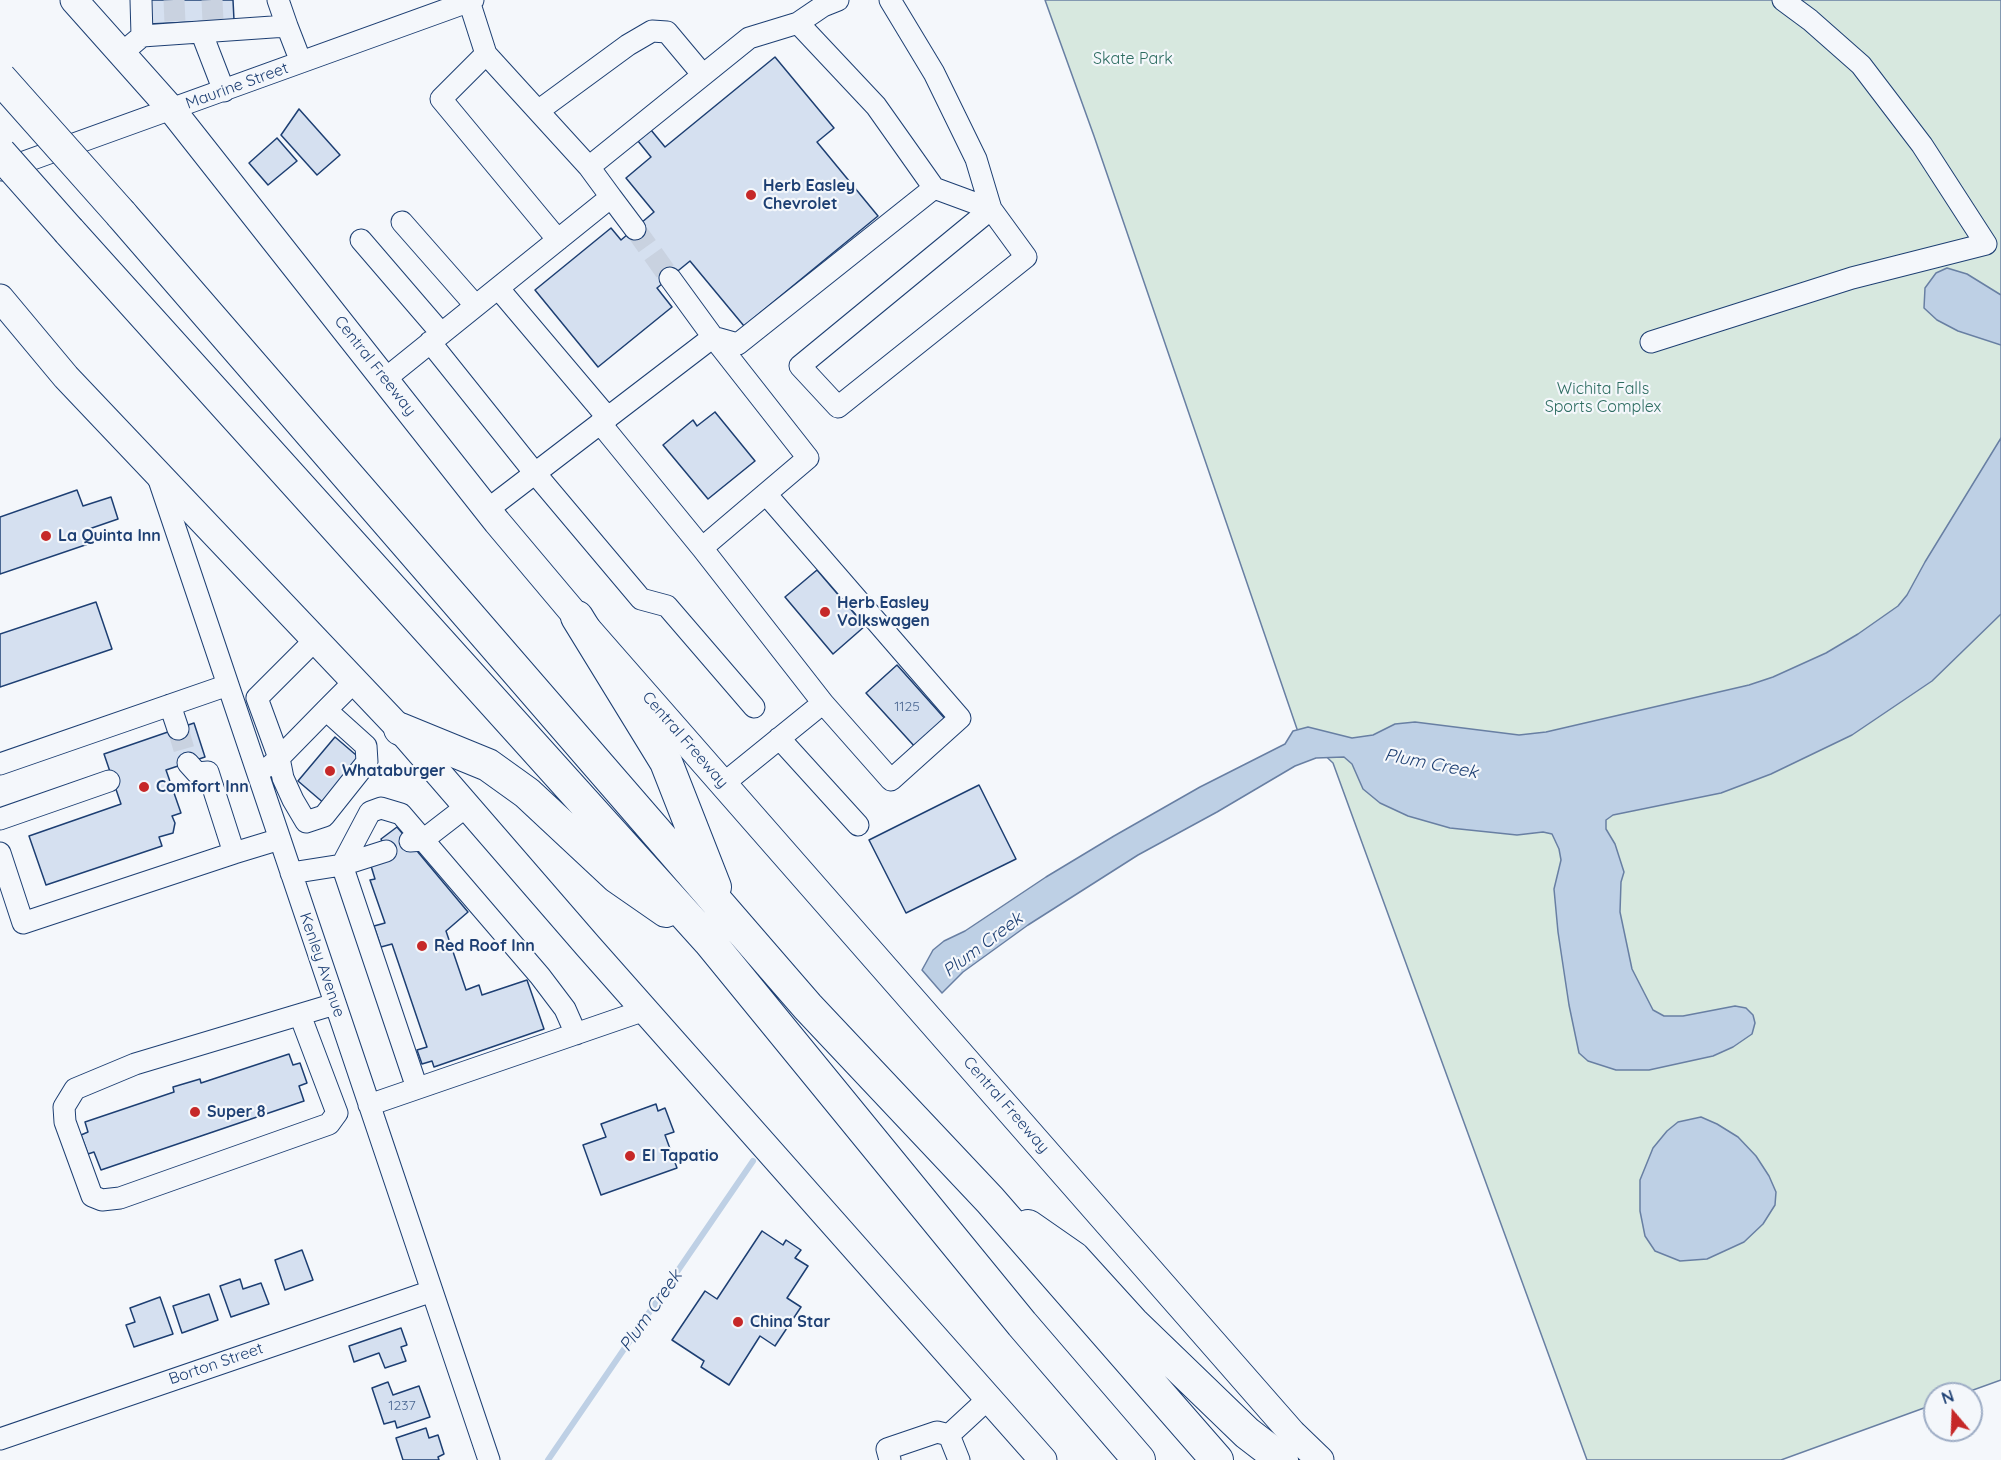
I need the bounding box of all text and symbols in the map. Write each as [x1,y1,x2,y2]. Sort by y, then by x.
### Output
park label: Skate Park [1093,49,1173,69]
street label: Maurine Street [183,59,291,113]
place label: Herb Easley Chevrolet [763,176,855,214]
marker: Herb Easley Chevrolet [744,188,758,202]
street label: Central Freeway [330,312,420,420]
park label: Wichita Falls Sports Complex [1545,379,1661,417]
place label: La Quinta Inn [58,526,161,546]
marker: La Quinta Inn [39,529,53,543]
place label: Herb Easley Volkswagen [837,593,930,631]
marker: Herb Easley Volkswagen [818,605,832,619]
street label: Central Freeway [638,688,732,792]
house number: 1125 [894,699,920,715]
water label: Plum Creek [1383,744,1479,784]
place label: Whataburger [342,761,446,781]
marker: Whataburger [323,764,337,778]
place label: Comfort Inn [156,777,249,797]
marker: Comfort Inn [137,780,151,794]
water label: Plum Creek [939,908,1027,982]
street label: Kenley Avenue [295,910,349,1020]
place label: Red Roof Inn [434,936,535,956]
marker: Red Roof Inn [415,939,429,953]
street label: Central Freeway [959,1053,1053,1157]
place label: Super 8 [207,1102,266,1122]
marker: Super 8 [188,1105,202,1119]
place label: El Tapatio [642,1146,719,1166]
marker: El Tapatio [623,1149,637,1163]
water label: Plum Creek [615,1266,687,1356]
place label: China Star [750,1312,830,1332]
marker: China Star [731,1315,745,1329]
street label: Borton Street [166,1339,266,1389]
north arrow [1923,1382,1983,1442]
text: N [1939,1386,1957,1408]
house number: 1237 [388,1398,416,1414]

